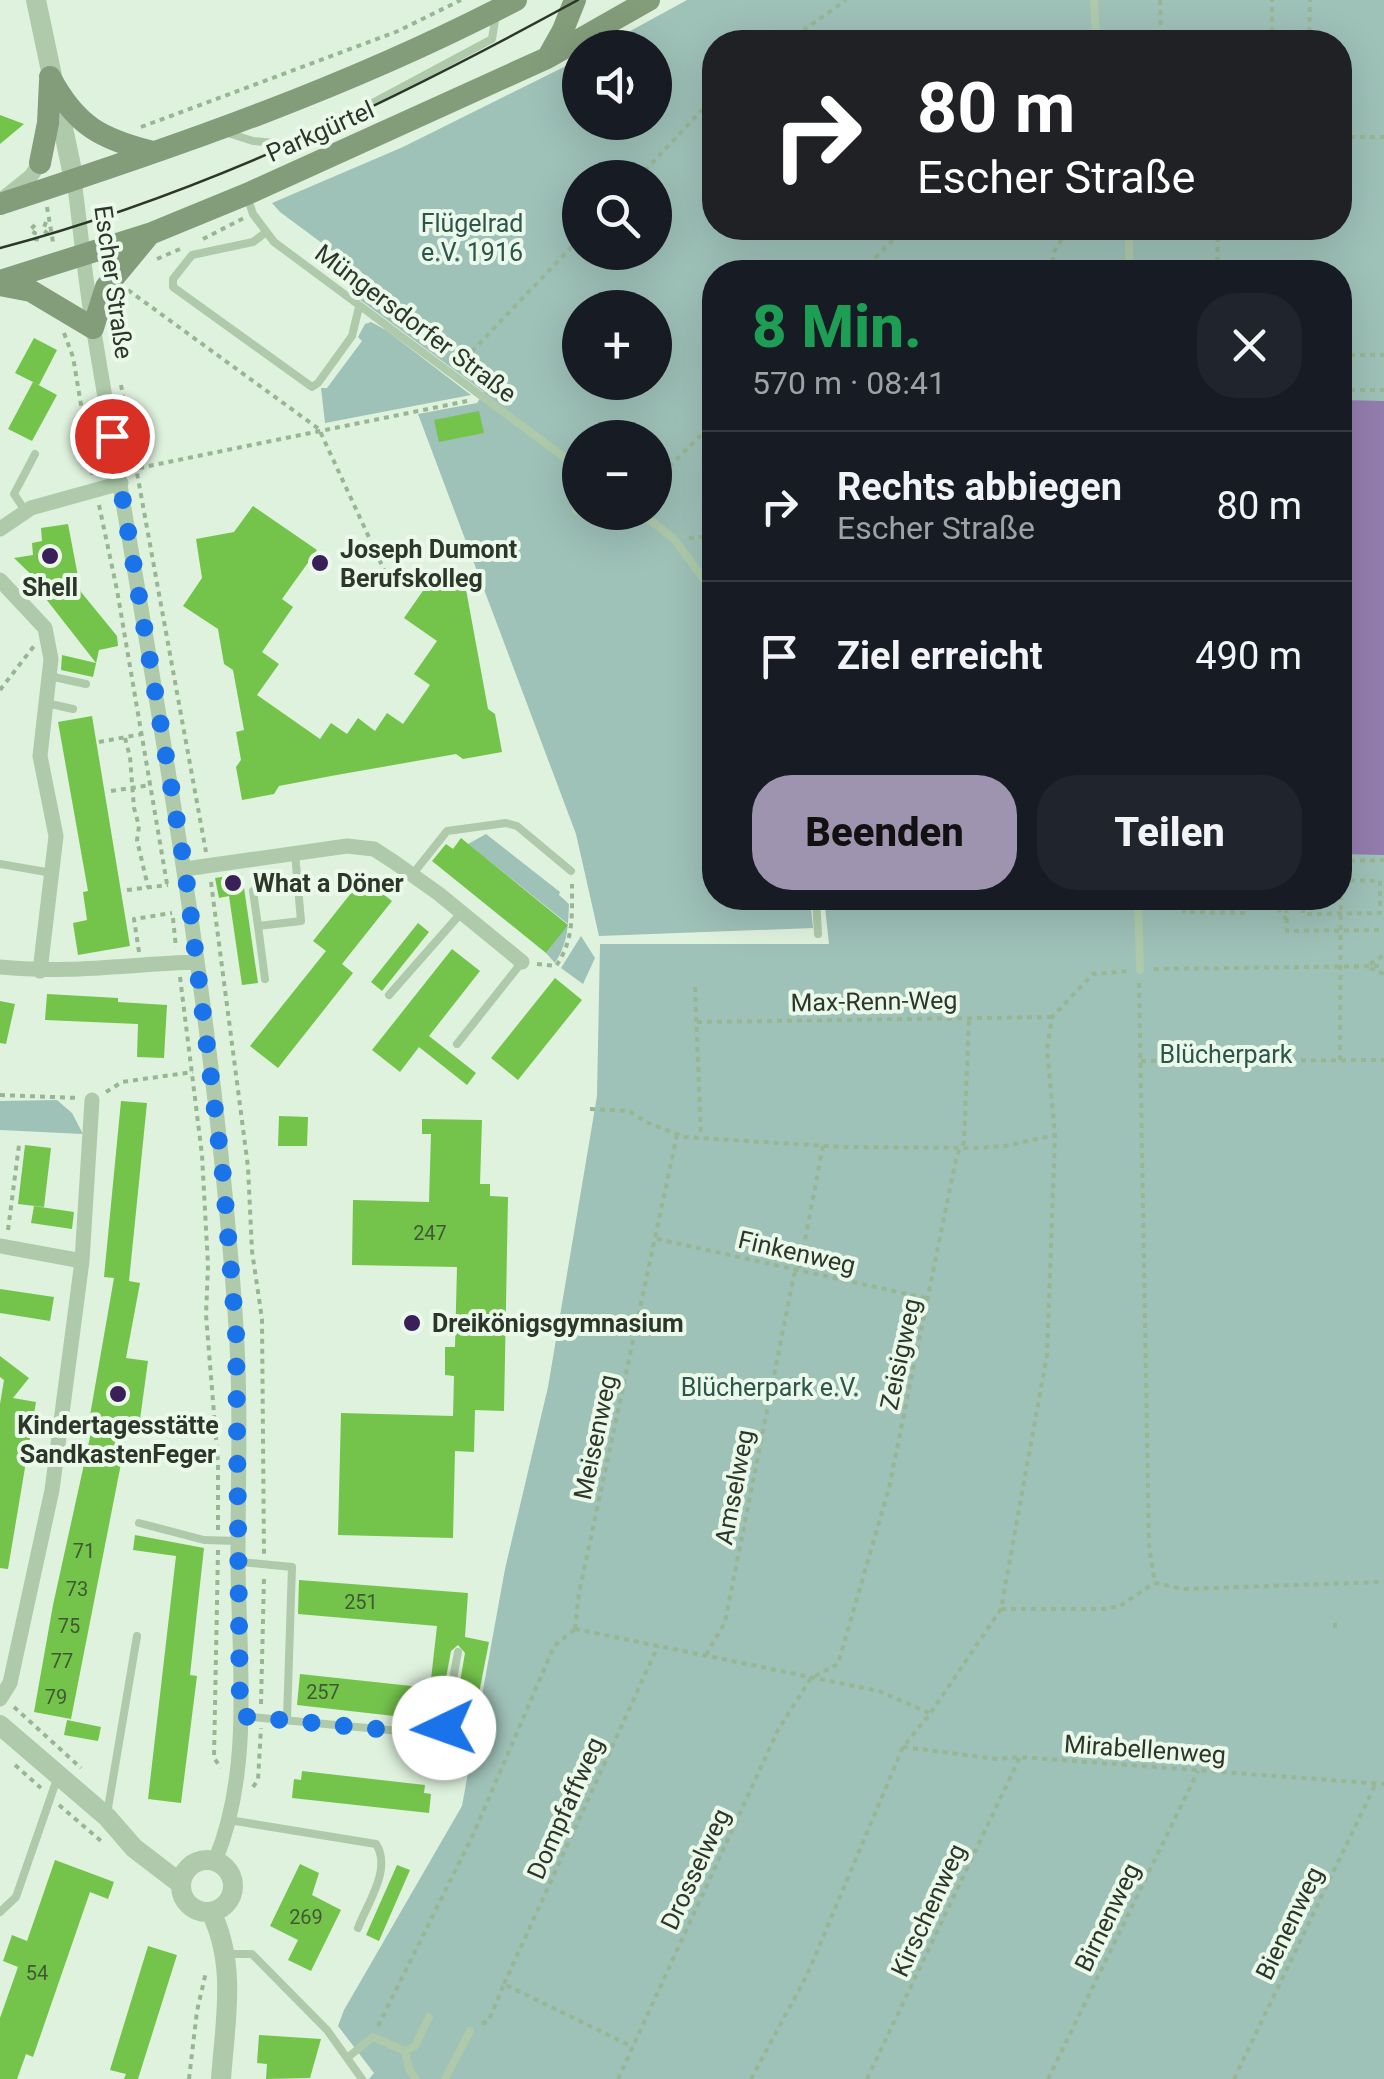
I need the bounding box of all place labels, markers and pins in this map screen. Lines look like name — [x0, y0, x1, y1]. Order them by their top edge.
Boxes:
pin — [70, 394, 155, 479]
place label: Joseph Dumont Berufskolleg — [340, 535, 517, 593]
marker: Shell — [39, 545, 61, 567]
marker: Joseph Dumont Berufskolleg — [309, 552, 331, 574]
place label: Shell — [22, 573, 78, 602]
place label: What a Döner — [253, 869, 404, 898]
marker: What a Döner — [222, 872, 244, 894]
place label: Dreikönigsgymnasium — [432, 1309, 684, 1338]
marker: Dreikönigsgymnasium — [401, 1312, 423, 1334]
marker: Kindertagesstätte SandkastenFeger — [107, 1383, 129, 1405]
place label: Kindertagesstätte SandkastenFeger — [17, 1411, 219, 1469]

